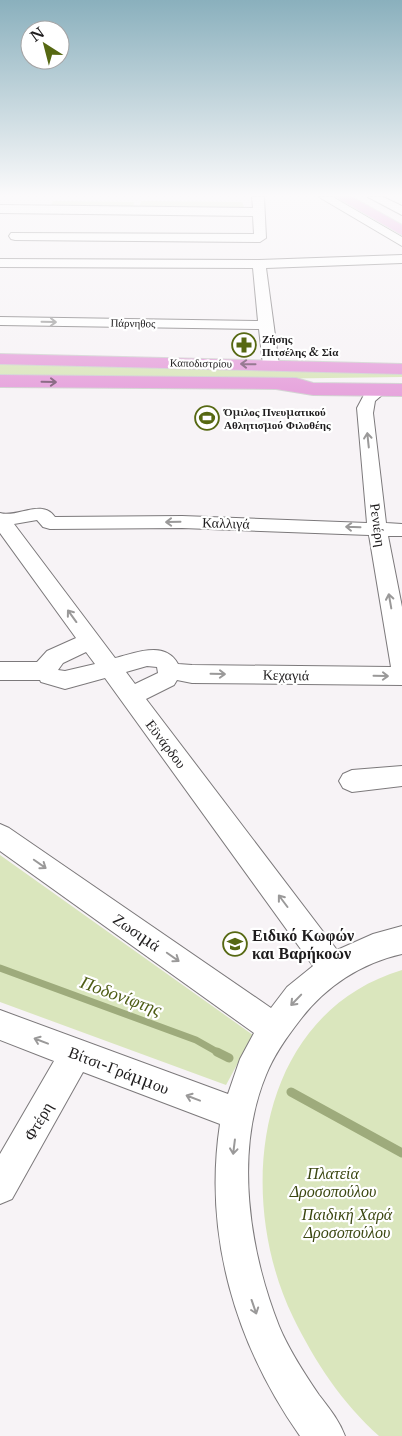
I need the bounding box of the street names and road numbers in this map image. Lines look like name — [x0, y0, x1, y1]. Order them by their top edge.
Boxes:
street label: Πάρνηθος — [110, 316, 156, 330]
street label: Καποδιστρίου — [170, 355, 233, 371]
street label: Ρενιέρη — [366, 502, 390, 548]
street label: Καλλιγά — [202, 513, 251, 533]
street label: Κεχαγιά — [263, 666, 310, 684]
street label: Εϋνάρδου — [142, 716, 190, 772]
street label: Ζωσιμά — [109, 909, 165, 956]
street label: Βίτσι-Γράμμου — [66, 1042, 172, 1098]
street label: Φτέρη — [19, 1098, 57, 1144]

